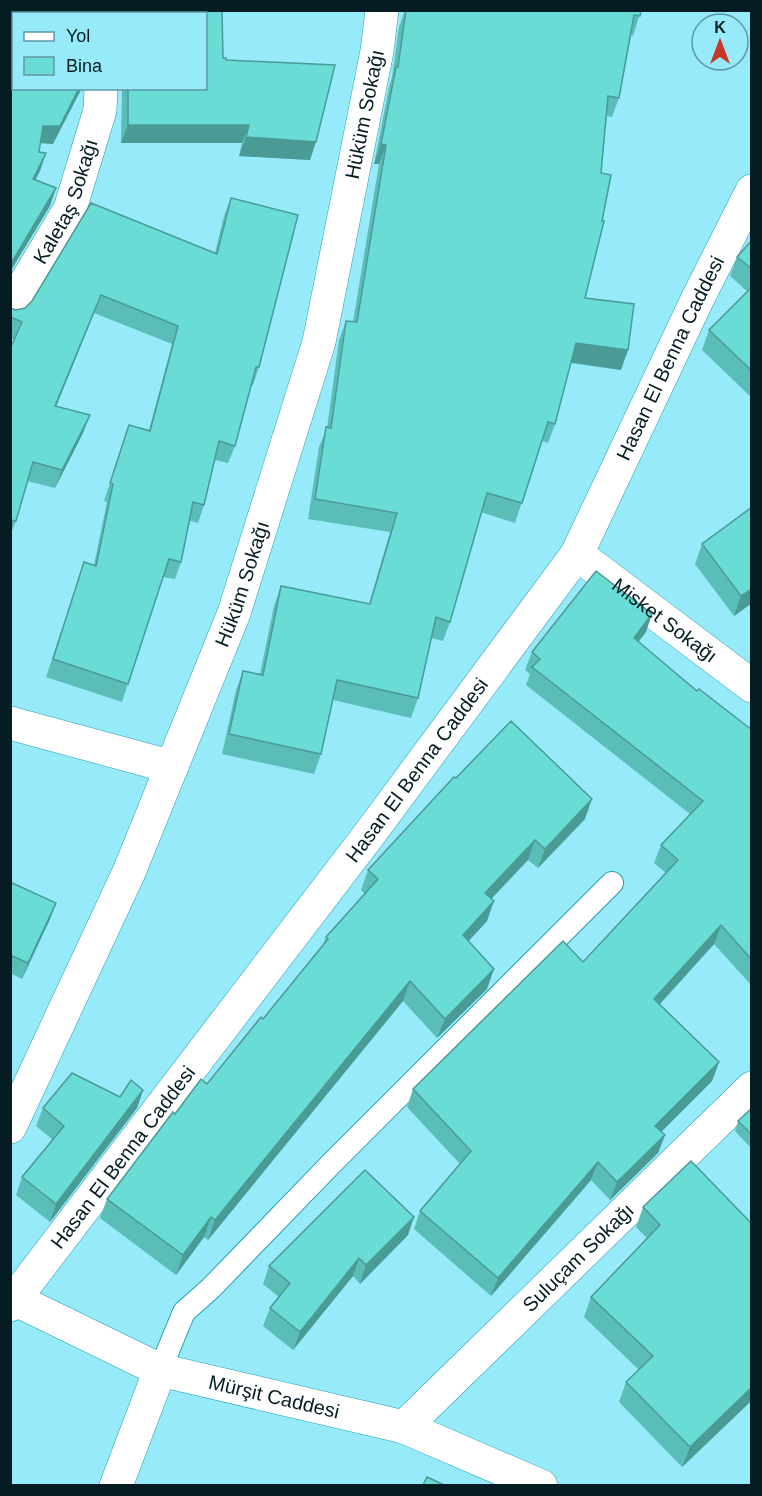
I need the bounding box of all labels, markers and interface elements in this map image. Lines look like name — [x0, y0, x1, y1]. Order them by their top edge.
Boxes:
legend — [12, 12, 207, 90]
north arrow — [690, 12, 750, 72]
text: K — [714, 19, 726, 36]
text: Yol — [66, 26, 90, 46]
street label: Hüküm Sokağı — [341, 48, 388, 181]
text: Bina — [66, 56, 103, 76]
street label: Kaletaş Sokağı — [29, 136, 102, 268]
street label: Hasan El Benna Caddesi — [612, 252, 728, 464]
street label: Hüküm Sokağı — [210, 518, 273, 650]
street label: Misket Sokağı — [608, 574, 722, 667]
street label: Hasan El Benna Caddesi — [341, 674, 492, 866]
street label: Hasan El Benna Caddesi — [46, 1062, 199, 1253]
street label: Suluçam Sokağı — [518, 1199, 638, 1316]
street label: Mürşit Caddesi — [207, 1371, 342, 1423]

